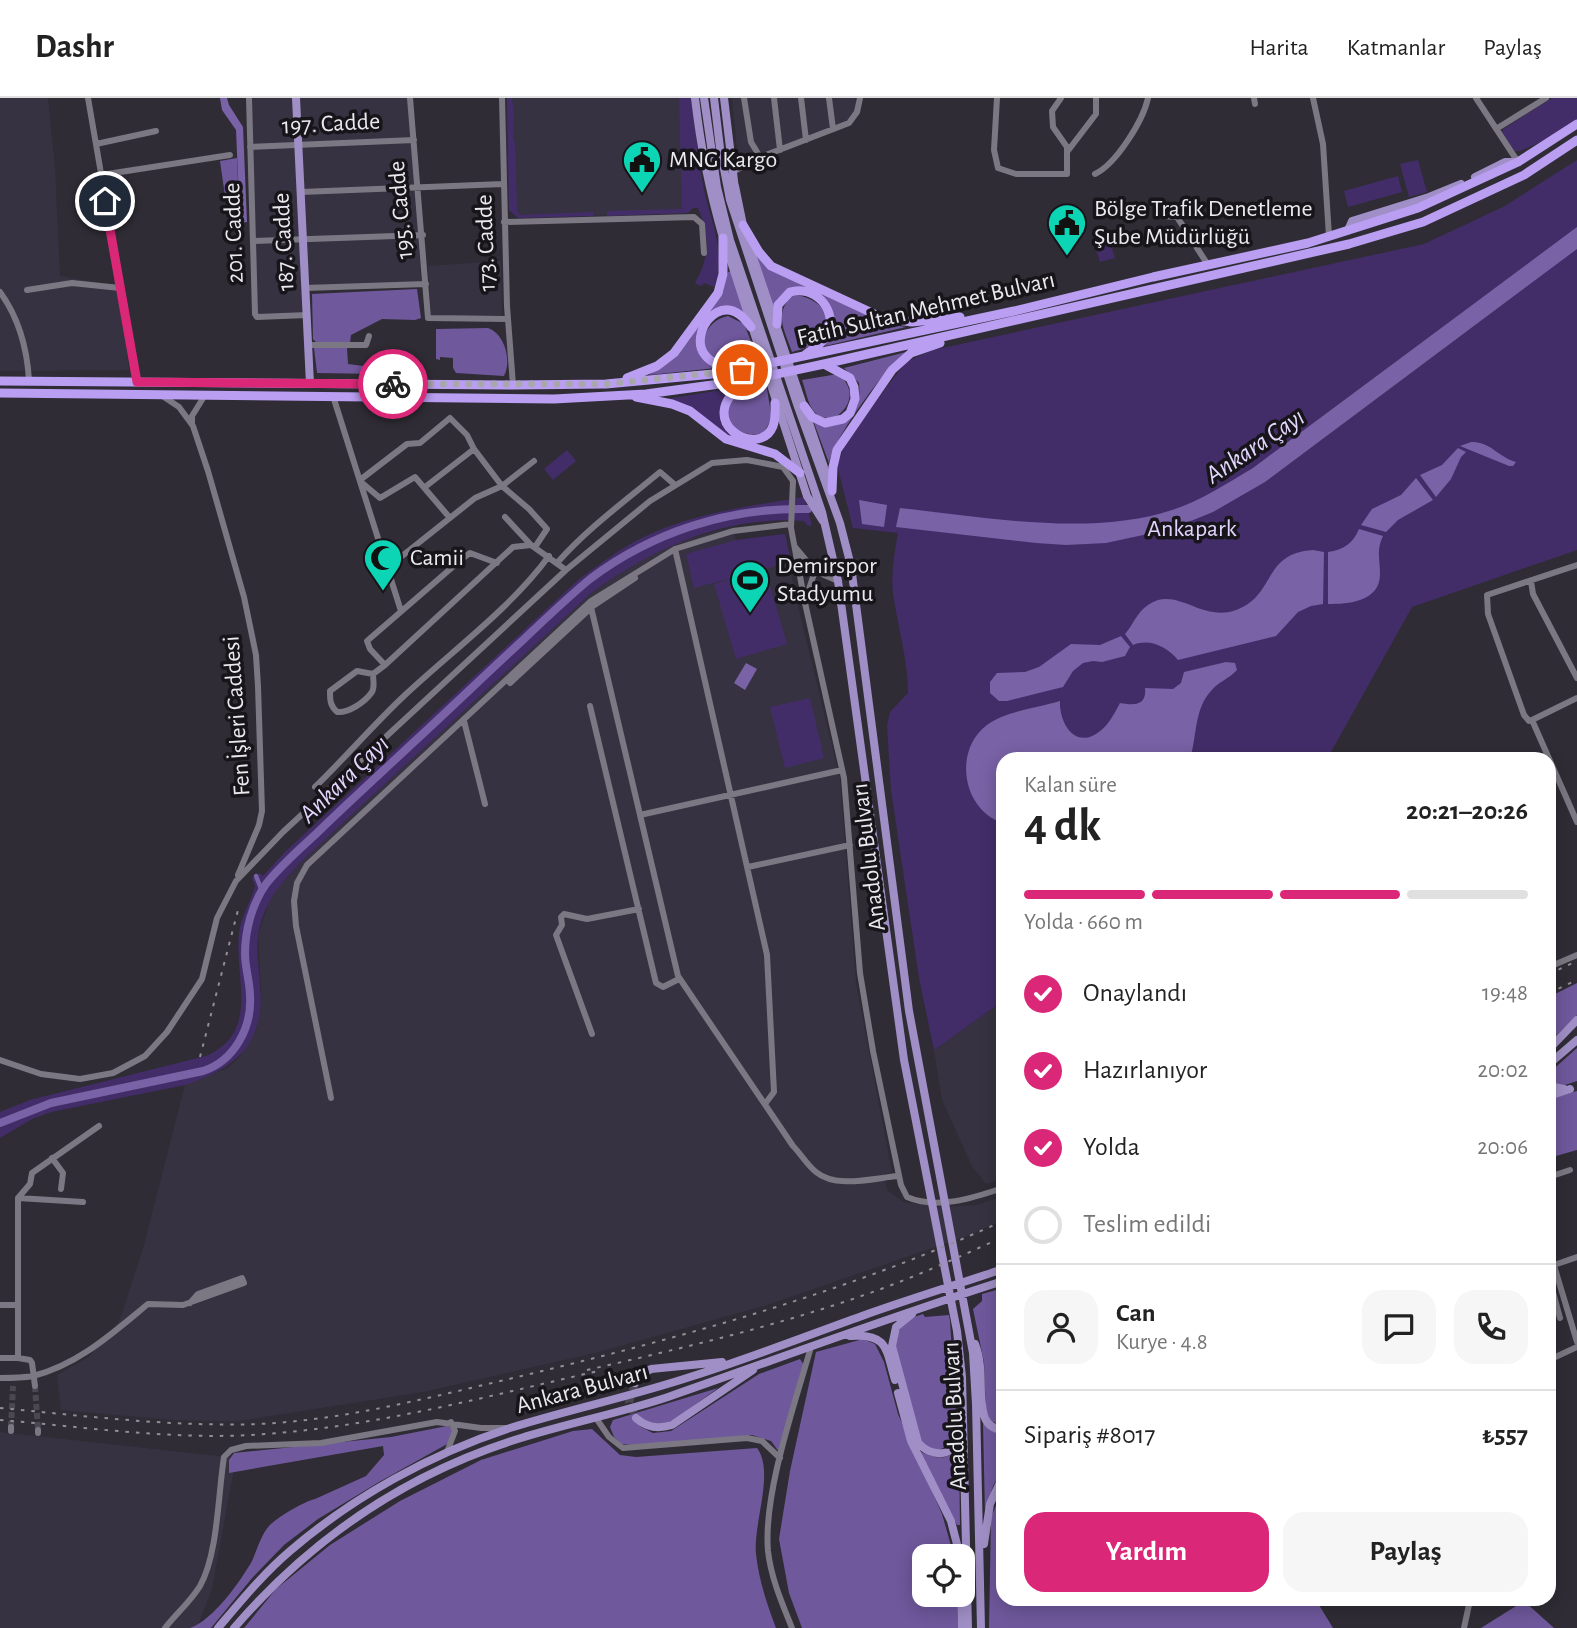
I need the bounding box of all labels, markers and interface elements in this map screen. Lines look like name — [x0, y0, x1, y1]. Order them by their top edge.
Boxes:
text: Dashr — [35, 31, 114, 64]
text: Harita — [1250, 36, 1309, 60]
text: Katmanlar — [1347, 36, 1445, 60]
text: Paylaş — [1483, 36, 1542, 60]
street label: 197. Cadde — [281, 109, 381, 139]
public building icon: MNG Kargo — [621, 139, 663, 194]
place label: MNG Kargo — [669, 148, 777, 172]
street label: 195. Cadde — [385, 160, 417, 260]
pin — [75, 171, 135, 231]
icon: home — [86, 182, 124, 220]
street label: 201. Cadde — [220, 182, 248, 284]
street label: 187. Cadde — [269, 192, 299, 292]
street label: 173. Cadde — [472, 194, 500, 292]
place label: Bölge Trafik Denetleme Şube Müdürlüğü — [1094, 197, 1313, 249]
public building icon: Bölge Trafik Denetleme Şube Müdürlüğü — [1046, 202, 1088, 257]
street label: Fatih Sultan Mehmet Bulvarı — [795, 268, 1057, 350]
pin — [712, 340, 772, 400]
courier — [358, 349, 428, 419]
icon: bag — [723, 351, 761, 389]
icon: bike — [374, 365, 412, 403]
water label: Ankara Çayı — [1200, 404, 1309, 489]
park label: Ankapark — [1147, 517, 1237, 541]
mosque icon: Camii — [362, 537, 404, 592]
place label: Camii — [410, 546, 464, 570]
place label: Demirspor Stadyumu — [777, 554, 877, 606]
sports icon: Demirspor Stadyumu — [729, 559, 771, 614]
street label: Fen İşleri Caddesi — [218, 635, 255, 797]
water label: Ankara Çayı — [294, 730, 394, 828]
text: Kalan süre — [1024, 774, 1117, 797]
street label: Anadolu Bulvarı — [848, 782, 890, 932]
text: 20:21–20:26 — [1406, 798, 1528, 824]
text: 4 dk — [1024, 803, 1101, 849]
text: Yolda · 660 m — [1024, 911, 1143, 934]
icon: check — [1024, 975, 1062, 1013]
text: Onaylandı — [1083, 980, 1187, 1006]
text: 19:48 — [1482, 982, 1528, 1005]
icon: check — [1024, 1052, 1062, 1090]
text: Hazırlanıyor — [1083, 1057, 1207, 1083]
text: 20:02 — [1478, 1059, 1528, 1082]
icon: check — [1024, 1129, 1062, 1167]
text: Yolda — [1083, 1134, 1140, 1160]
text: 20:06 — [1477, 1136, 1528, 1159]
text: Teslim edildi — [1083, 1211, 1211, 1237]
button: person — [1024, 1290, 1098, 1364]
button: chat — [1362, 1290, 1436, 1364]
button: phone — [1454, 1290, 1528, 1364]
text: Can — [1116, 1300, 1156, 1326]
text: Kurye · 4.8 — [1116, 1331, 1208, 1354]
street label: Anadolu Bulvarı — [939, 1341, 971, 1491]
street label: Ankara Bulvarı — [514, 1360, 650, 1418]
text: Sipariş #8017 — [1024, 1422, 1155, 1448]
text: ₺557 — [1482, 1422, 1528, 1448]
button: Yardım — [1024, 1512, 1269, 1592]
button: Paylaş — [1283, 1512, 1528, 1592]
map controls — [912, 1544, 975, 1607]
button: locate — [912, 1544, 975, 1607]

